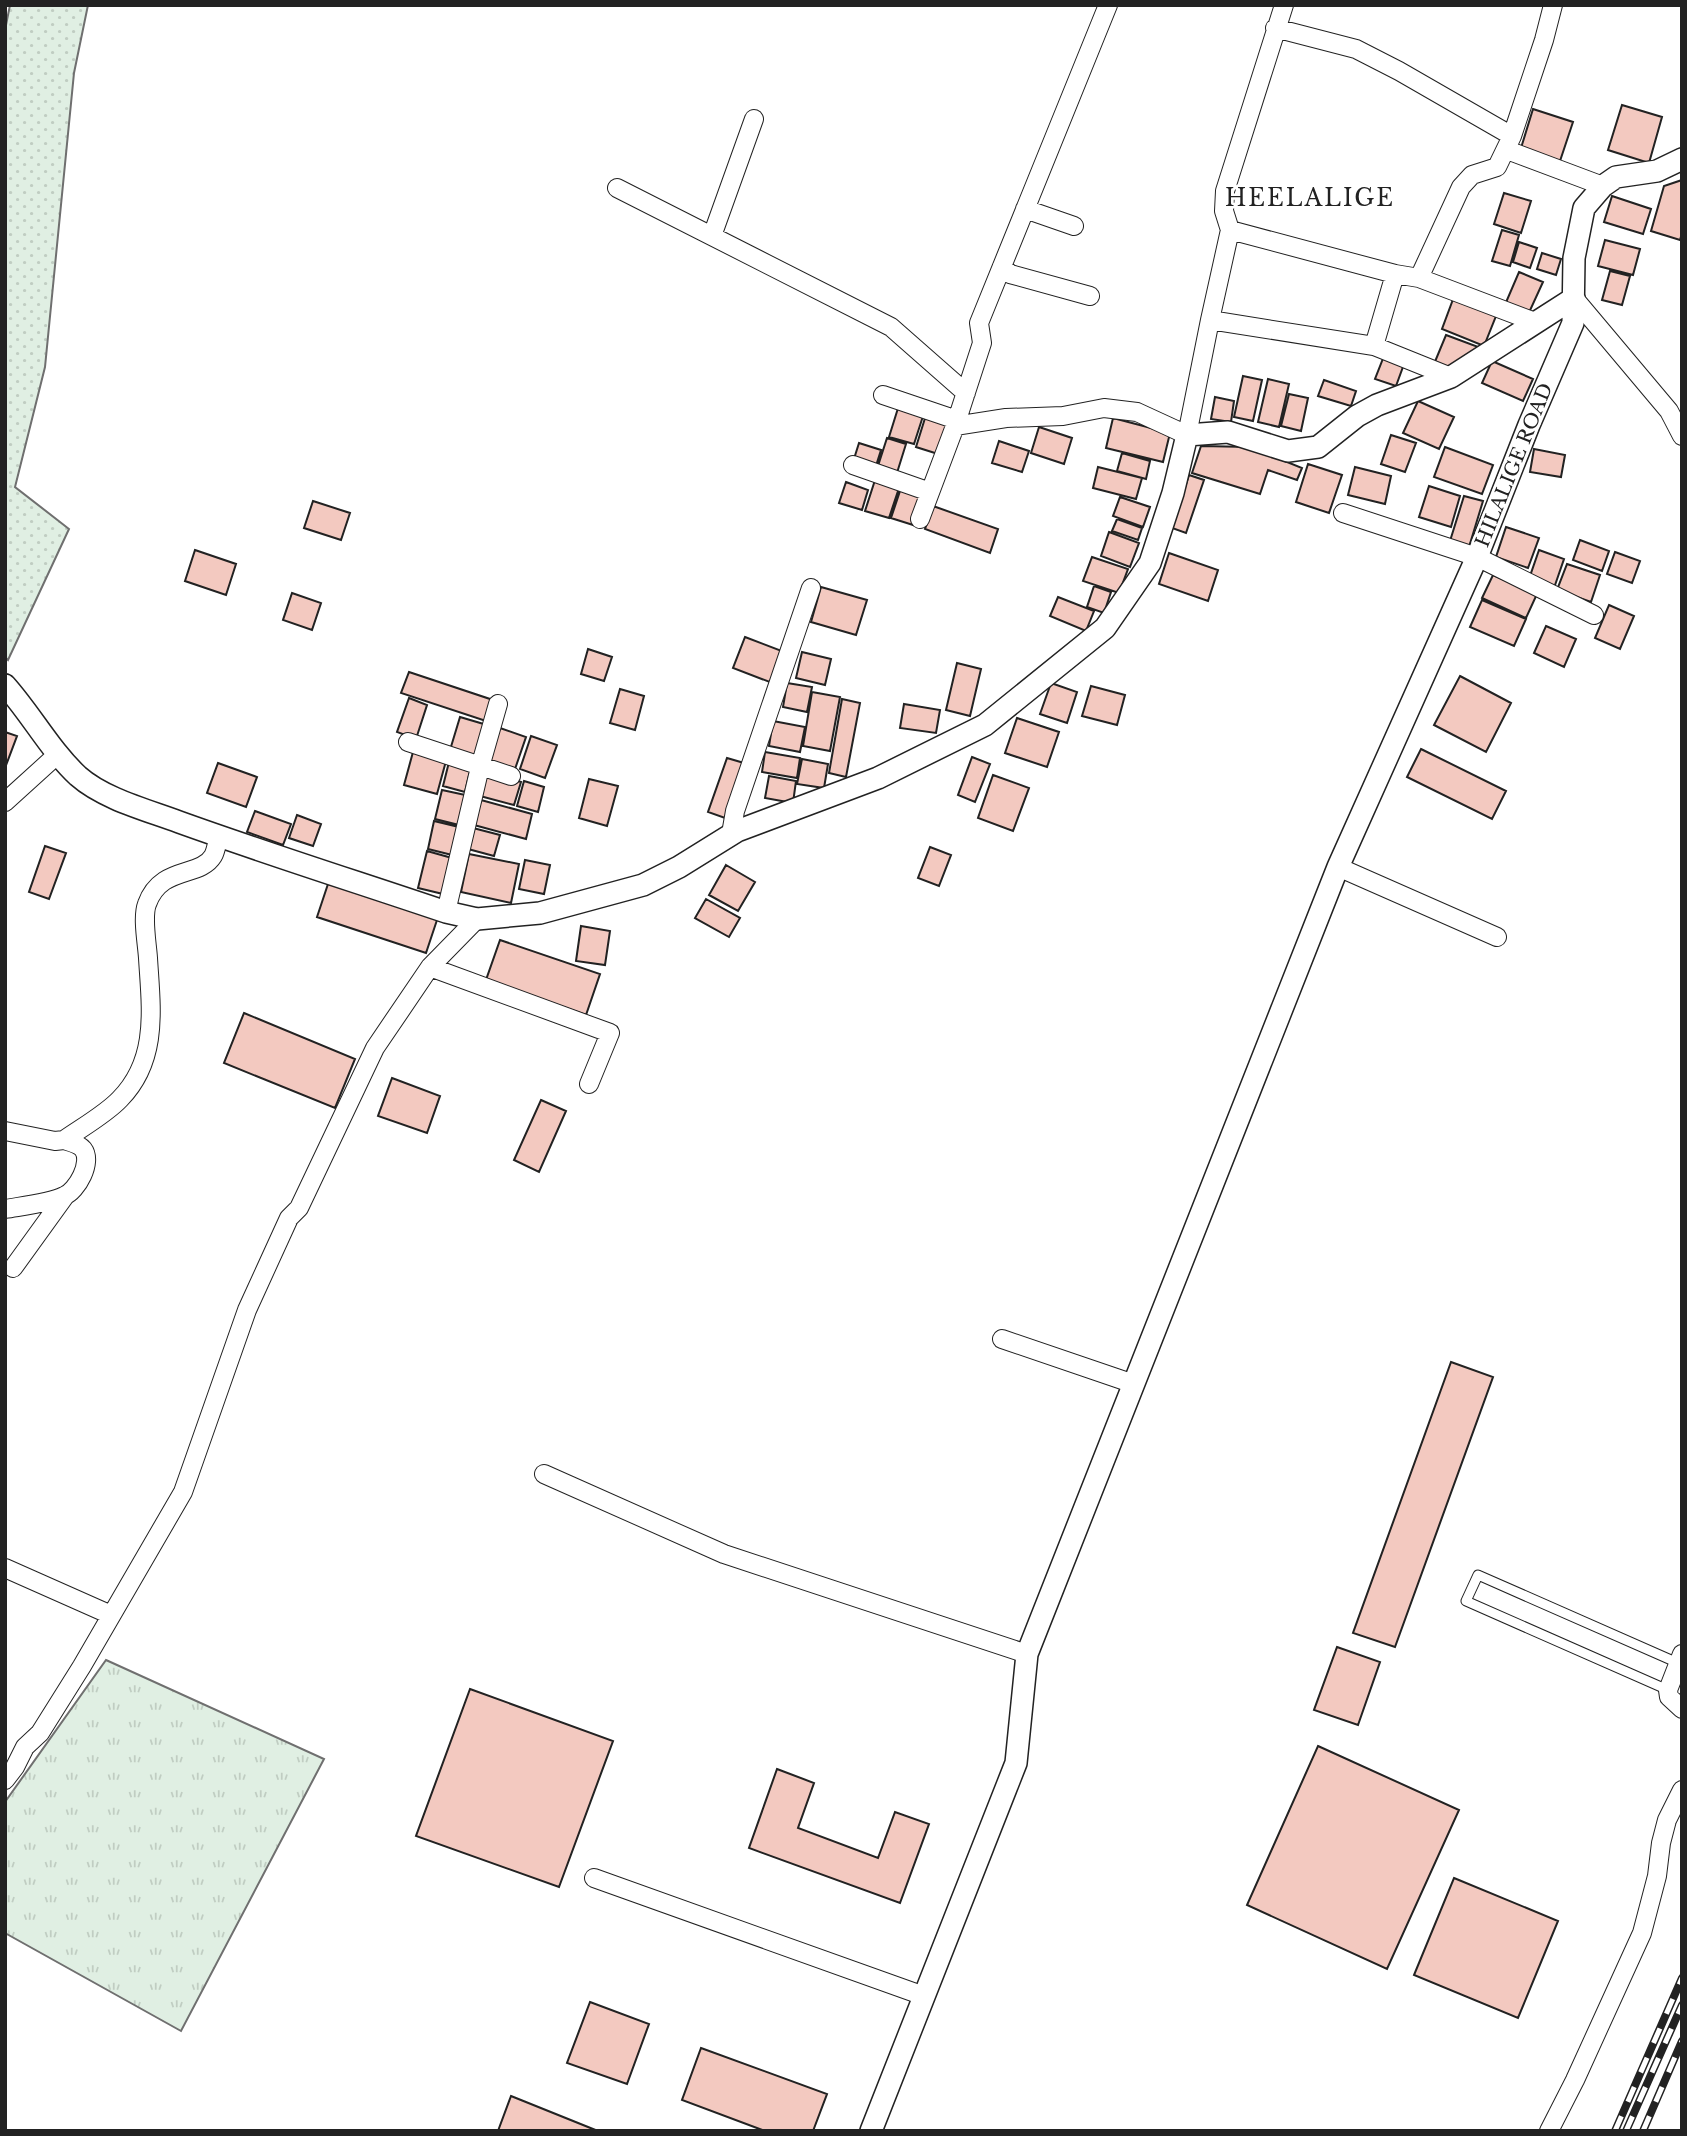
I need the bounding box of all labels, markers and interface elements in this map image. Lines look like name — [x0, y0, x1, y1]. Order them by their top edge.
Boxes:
district label: HEELALIGE — [1225, 184, 1395, 212]
street label: HILALIGE ROAD — [1471, 380, 1557, 550]

